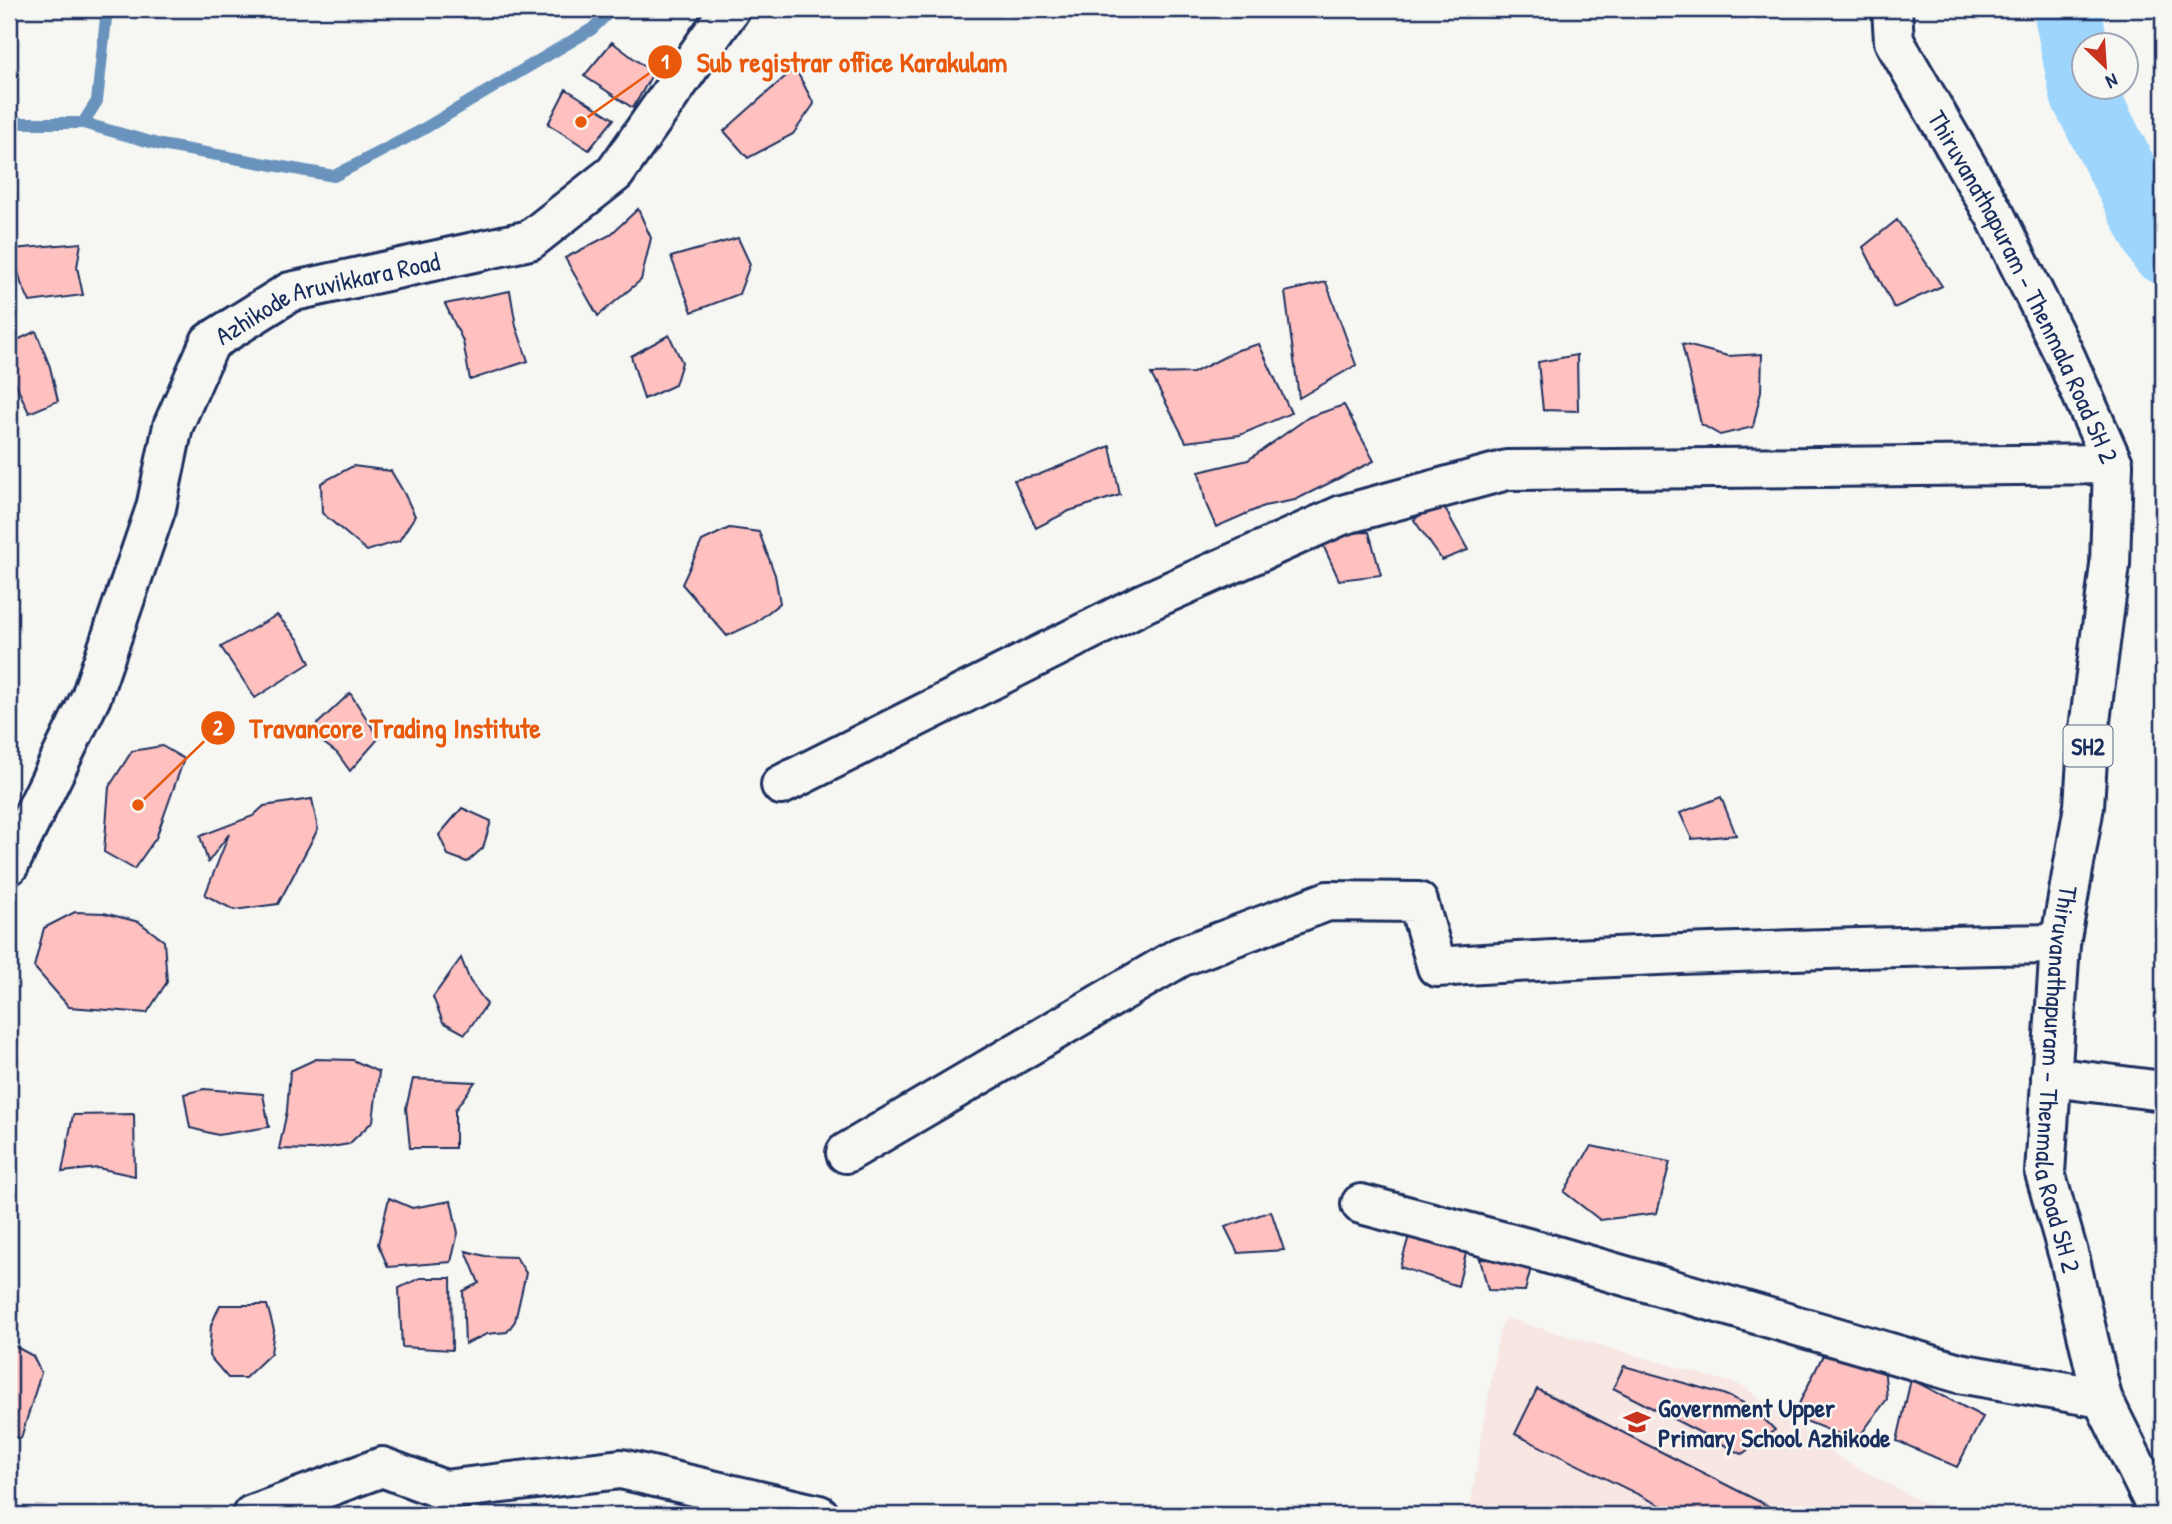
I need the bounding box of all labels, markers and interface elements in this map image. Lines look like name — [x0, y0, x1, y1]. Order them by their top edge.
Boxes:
north arrow — [2070, 32, 2140, 102]
callout: Sub registrar office Karakulam — [647, 37, 1021, 86]
text: Sub registrar office Karakulam — [697, 43, 1007, 82]
text: 1 — [661, 47, 669, 76]
text: N — [2102, 67, 2122, 95]
street label: Thiruvanathapuram - Thenmala Road SH 2 — [1920, 104, 2128, 468]
street label: Azhikode Aruvikkara Road — [208, 243, 443, 352]
callout: Travancore Trading Institute — [201, 704, 555, 753]
text: Travancore Trading Institute — [248, 709, 542, 748]
text: 2 — [213, 713, 223, 742]
road number: SH2 — [2064, 726, 2112, 766]
street label: Thiruvanathapuram - Thenmala Road SH 2 — [2027, 883, 2090, 1276]
place label: Government Upper Primary School Azhikode — [1658, 1390, 1891, 1456]
school or university icon: Government Upper Primary School Azhikode — [1622, 1407, 1652, 1437]

